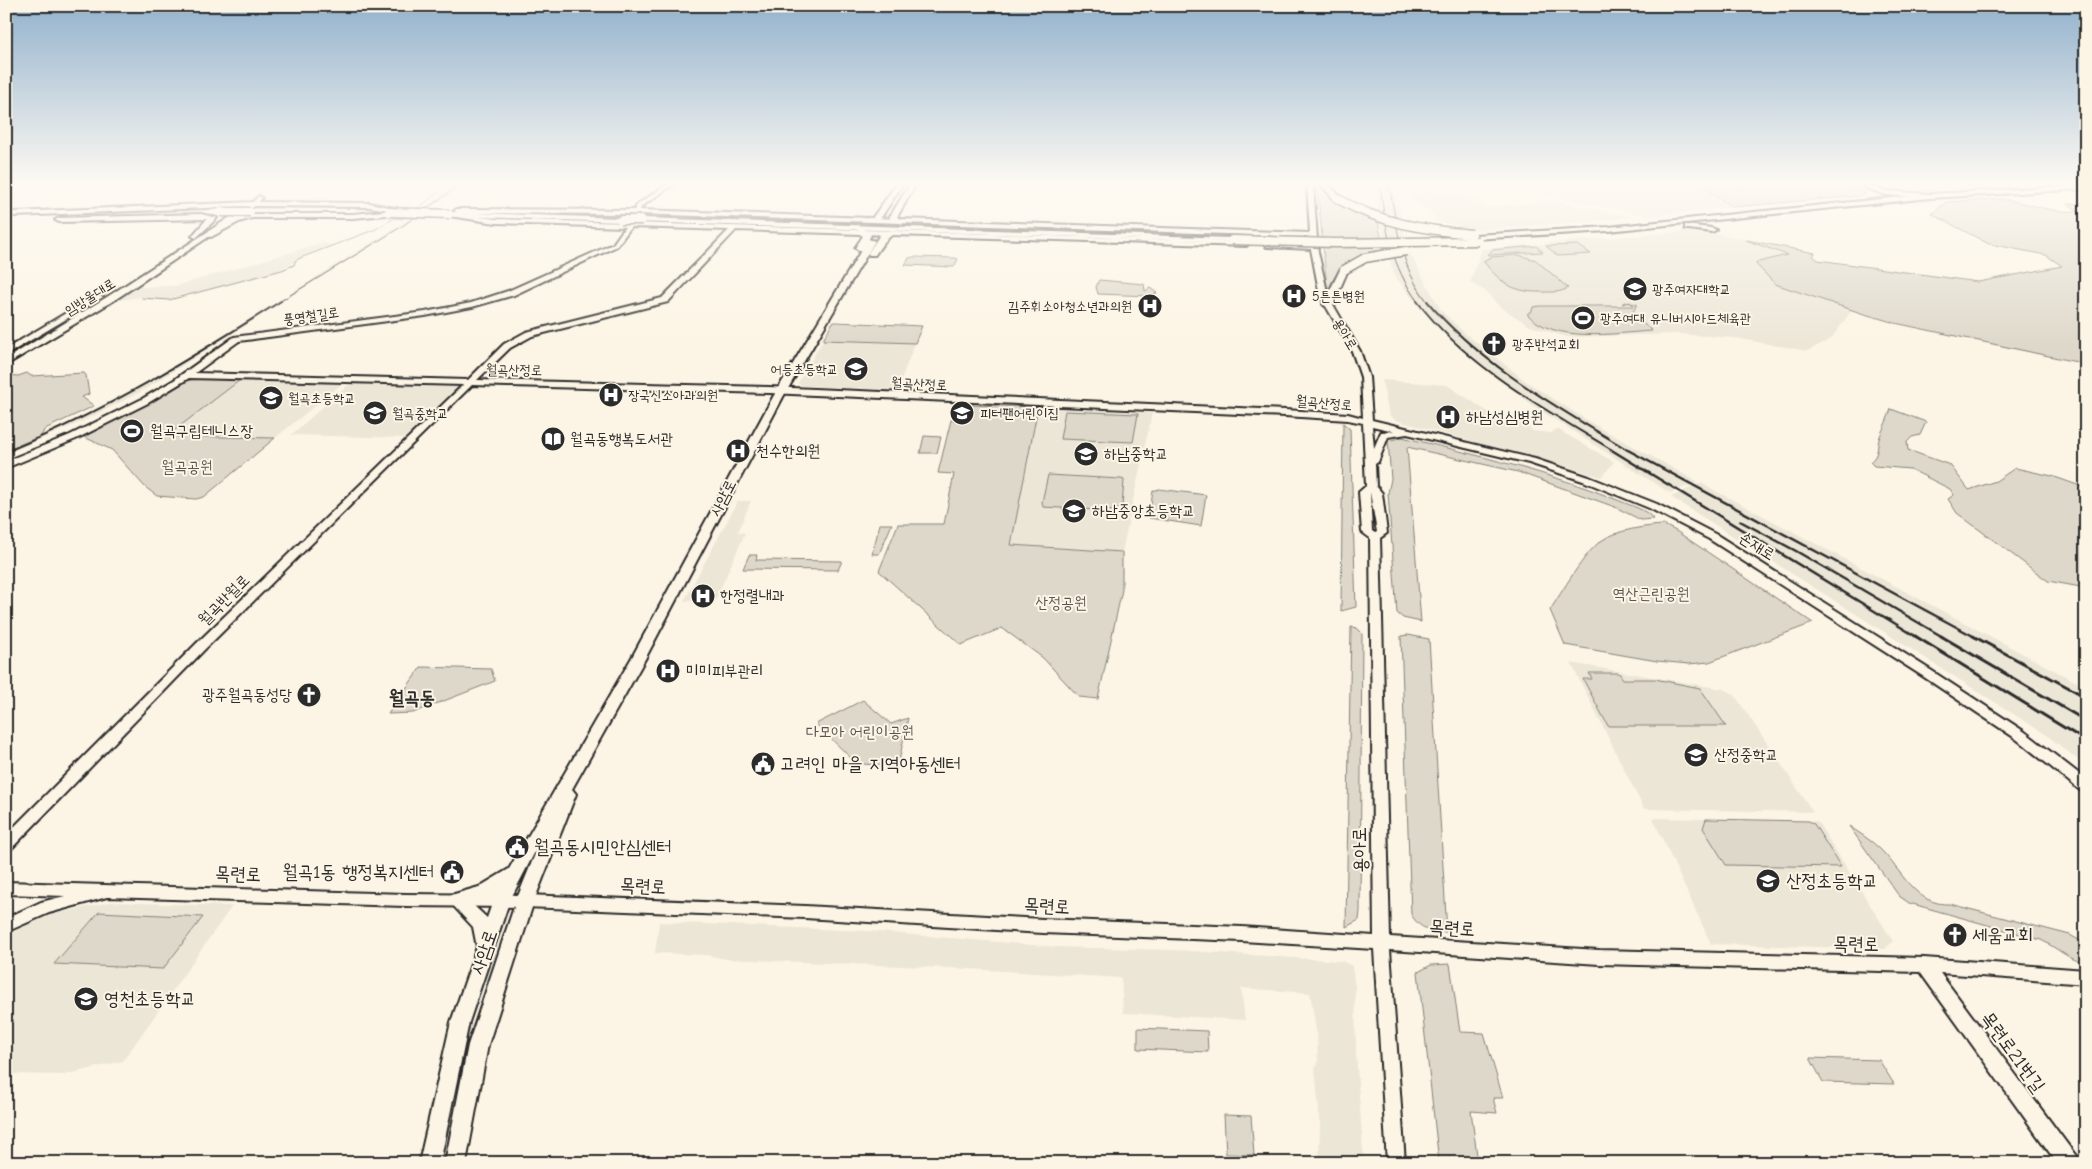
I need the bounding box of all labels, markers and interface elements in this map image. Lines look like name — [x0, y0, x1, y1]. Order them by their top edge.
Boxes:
street label: 임방울대로 — [62, 275, 118, 319]
school or university icon: 광주여자대학교 — [1622, 276, 1648, 302]
place label: 광주여자대학교 — [1652, 281, 1731, 298]
hospital icon: 5튼튼병원 — [1281, 283, 1307, 309]
place label: 5튼튼병원 — [1312, 288, 1365, 305]
hospital icon: 김주휘소아청소년과의원 — [1137, 293, 1163, 319]
place label: 김주휘소아청소년과의원 — [1008, 298, 1132, 315]
street label: 풍영철길로 — [282, 304, 340, 328]
sports icon: 광주여대 유니버시아드체육관 — [1570, 305, 1596, 331]
place label: 광주여대 유니버시아드체육관 — [1600, 310, 1751, 327]
street label: 용아로 — [1329, 315, 1361, 353]
church icon: 광주반석교회 — [1481, 331, 1507, 357]
place label: 광주반석교회 — [1512, 336, 1580, 353]
school or university icon: 어등초등학교 — [843, 356, 869, 382]
street label: 월곡산정로 — [486, 361, 542, 379]
place label: 어등초등학교 — [770, 361, 838, 378]
street label: 월곡산정로 — [890, 374, 948, 394]
hospital icon: 장국신소아과의원 — [598, 382, 624, 408]
school or university icon: 월곡초등학교 — [258, 385, 284, 411]
place label: 장국신소아과의원 — [628, 387, 718, 404]
place label: 월곡초등학교 — [288, 390, 356, 407]
street label: 월곡산정로 — [1295, 392, 1353, 414]
school or university icon: 월곡중학교 — [362, 400, 388, 426]
school or university icon: 피터팬어린이집 — [949, 400, 975, 426]
hospital icon: 하남성심병원 — [1435, 404, 1461, 430]
place label: 월곡중학교 — [392, 405, 448, 422]
place label: 피터팬어린이집 — [980, 405, 1059, 422]
place label: 하남성심병원 — [1466, 408, 1543, 426]
sports icon: 월곡구립테니스장 — [119, 418, 145, 444]
place label: 월곡구립테니스장 — [150, 422, 253, 440]
library icon: 월곡동행복도서관 — [540, 426, 566, 452]
place label: 월곡동행복도서관 — [570, 430, 673, 448]
hospital icon: 천수한의원 — [725, 438, 751, 464]
school or university icon: 하남중학교 — [1073, 441, 1099, 467]
place label: 천수한의원 — [756, 442, 820, 460]
place label: 하남중학교 — [1104, 445, 1168, 463]
park label: 월곡공원 — [161, 458, 213, 476]
street label: 사암로 — [706, 477, 740, 519]
school or university icon: 하남중앙초등학교 — [1061, 498, 1087, 524]
place label: 하남중앙초등학교 — [1092, 502, 1195, 520]
street label: 손재로 — [1736, 528, 1778, 564]
street label: 월곡반월로 — [195, 571, 253, 629]
hospital icon: 한정렬내과 — [690, 583, 716, 609]
park label: 역산근린공원 — [1612, 585, 1690, 603]
place label: 한정렬내과 — [720, 587, 785, 605]
park label: 산정공원 — [1035, 594, 1087, 612]
hospital icon: 미미피부관리 — [655, 658, 681, 684]
place label: 미미피부관리 — [686, 662, 763, 680]
church icon: 광주월곡동성당 — [296, 682, 322, 708]
place label: 광주월곡동성당 — [202, 686, 292, 704]
district label: 월곡동 — [389, 687, 435, 709]
park label: 다모아 어린이공원 — [806, 723, 914, 741]
school or university icon: 산정중학교 — [1683, 742, 1709, 768]
place label: 산정중학교 — [1714, 746, 1778, 764]
public building icon: 고려인 마을 지역아동센터 — [750, 751, 776, 777]
place label: 고려인 마을 지역아동센터 — [780, 753, 961, 775]
street label: 용아로 — [1349, 827, 1371, 873]
public building icon: 월곡동시민안심센터 — [504, 834, 530, 860]
place label: 월곡동시민안심센터 — [534, 836, 672, 858]
public building icon: 월곡1동 행정복지센터 — [439, 859, 465, 885]
place label: 월곡1동 행정복지센터 — [283, 861, 434, 883]
street label: 목련로 — [215, 862, 261, 886]
school or university icon: 산정초등학교 — [1755, 868, 1781, 894]
place label: 산정초등학교 — [1786, 870, 1878, 892]
street label: 목련로 — [620, 874, 666, 898]
street label: 목련로 — [1024, 894, 1070, 918]
street label: 목련로 — [1428, 915, 1476, 941]
church icon: 세움교회 — [1942, 922, 1968, 948]
place label: 세움교회 — [1972, 924, 2033, 946]
street label: 사암로 — [466, 927, 502, 977]
street label: 목련로 — [1833, 933, 1879, 955]
school or university icon: 영천초등학교 — [73, 986, 99, 1012]
place label: 영천초등학교 — [104, 988, 196, 1010]
street label: 목련로21번길 — [1976, 1008, 2050, 1096]

